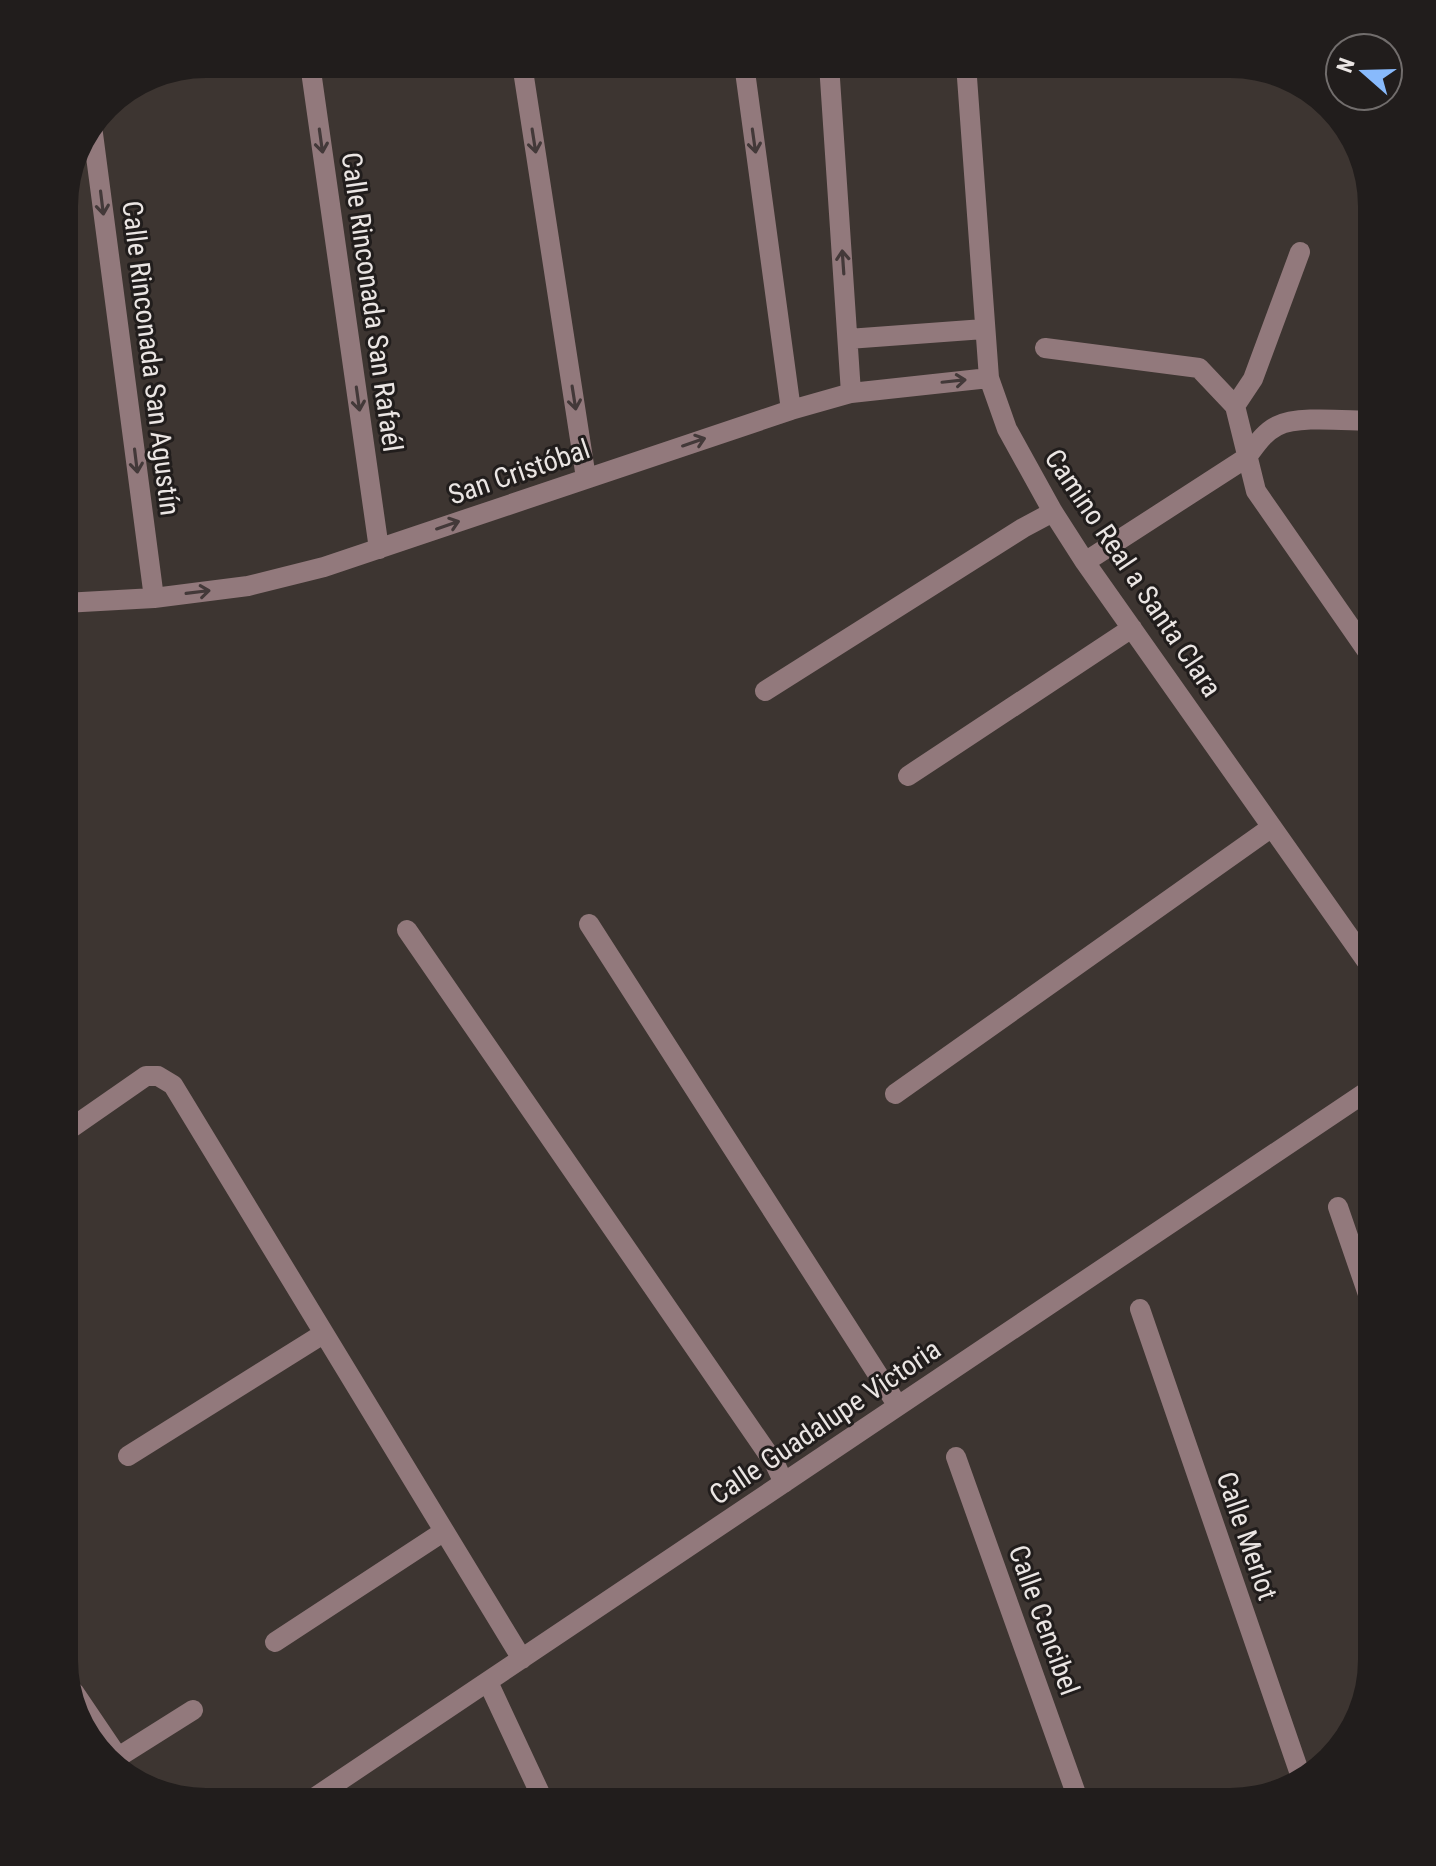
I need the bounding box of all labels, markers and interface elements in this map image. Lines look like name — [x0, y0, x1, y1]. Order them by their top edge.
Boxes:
north arrow — [1324, 32, 1404, 112]
text: N — [1332, 55, 1360, 76]
one-way arrow — [314, 128, 329, 153]
one-way arrow — [527, 128, 542, 153]
one-way arrow — [747, 128, 762, 154]
street label: Calle Rinconada San Rafaél — [335, 150, 409, 454]
one-way arrow — [95, 190, 110, 215]
street label: Calle Rinconada San Agustín — [115, 199, 187, 517]
one-way arrow — [835, 249, 850, 276]
one-way arrow — [940, 374, 967, 389]
one-way arrow — [351, 385, 366, 411]
one-way arrow — [567, 385, 582, 410]
street label: San Cristóbal — [444, 432, 594, 512]
one-way arrow — [681, 434, 707, 449]
street label: Camino Real a Santa Clara — [1038, 443, 1228, 703]
one-way arrow — [129, 448, 144, 473]
one-way arrow — [435, 517, 460, 532]
one-way arrow — [184, 585, 211, 600]
street label: Calle Guadalupe Victoria — [703, 1332, 947, 1512]
street label: Calle Merlot — [1210, 1468, 1284, 1604]
street label: Calle Cencibel — [1002, 1541, 1086, 1699]

